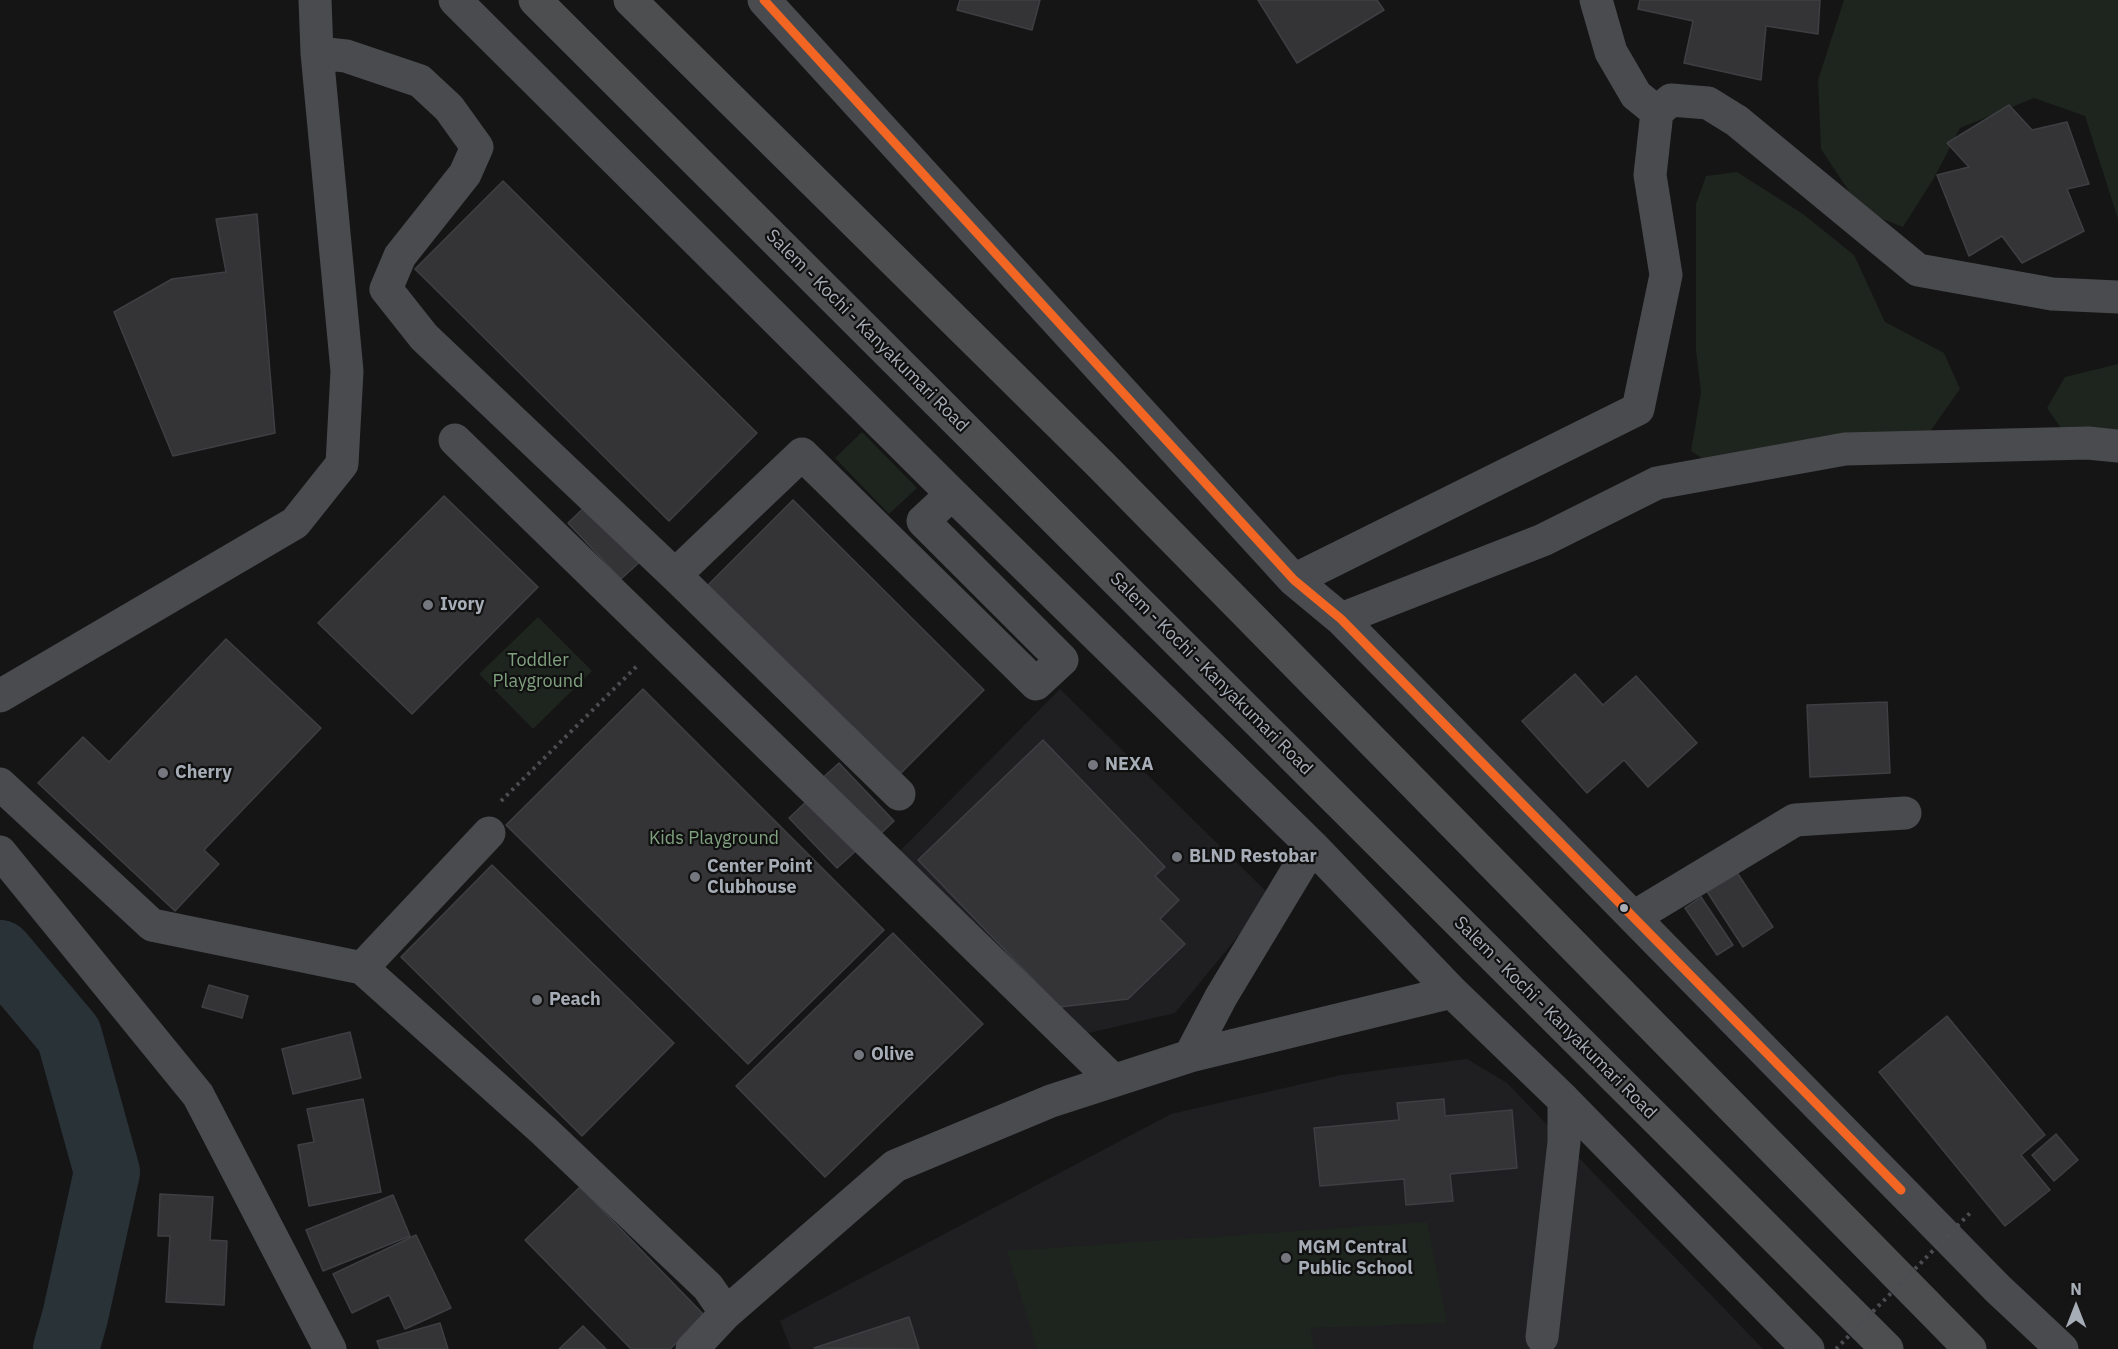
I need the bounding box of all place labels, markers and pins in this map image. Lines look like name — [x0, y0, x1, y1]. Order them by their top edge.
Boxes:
place label: Ivory — [440, 594, 484, 616]
marker: Ivory — [421, 598, 435, 612]
place label: NEXA — [1105, 754, 1153, 776]
marker: NEXA — [1086, 758, 1100, 772]
place label: Cherry — [175, 762, 232, 784]
marker: Cherry — [156, 766, 170, 780]
place label: BLND Restobar — [1189, 846, 1317, 868]
marker: BLND Restobar — [1170, 850, 1184, 864]
place label: Center Point Clubhouse — [707, 856, 812, 898]
marker: Center Point Clubhouse — [688, 870, 702, 884]
unlabelled marker — [1618, 902, 1630, 914]
place label: Peach — [549, 989, 601, 1011]
marker: Peach — [530, 993, 544, 1007]
place label: Olive — [871, 1044, 914, 1066]
marker: Olive — [852, 1048, 866, 1062]
place label: MGM Central Public School — [1298, 1237, 1413, 1280]
marker: MGM Central Public School — [1279, 1251, 1293, 1265]

